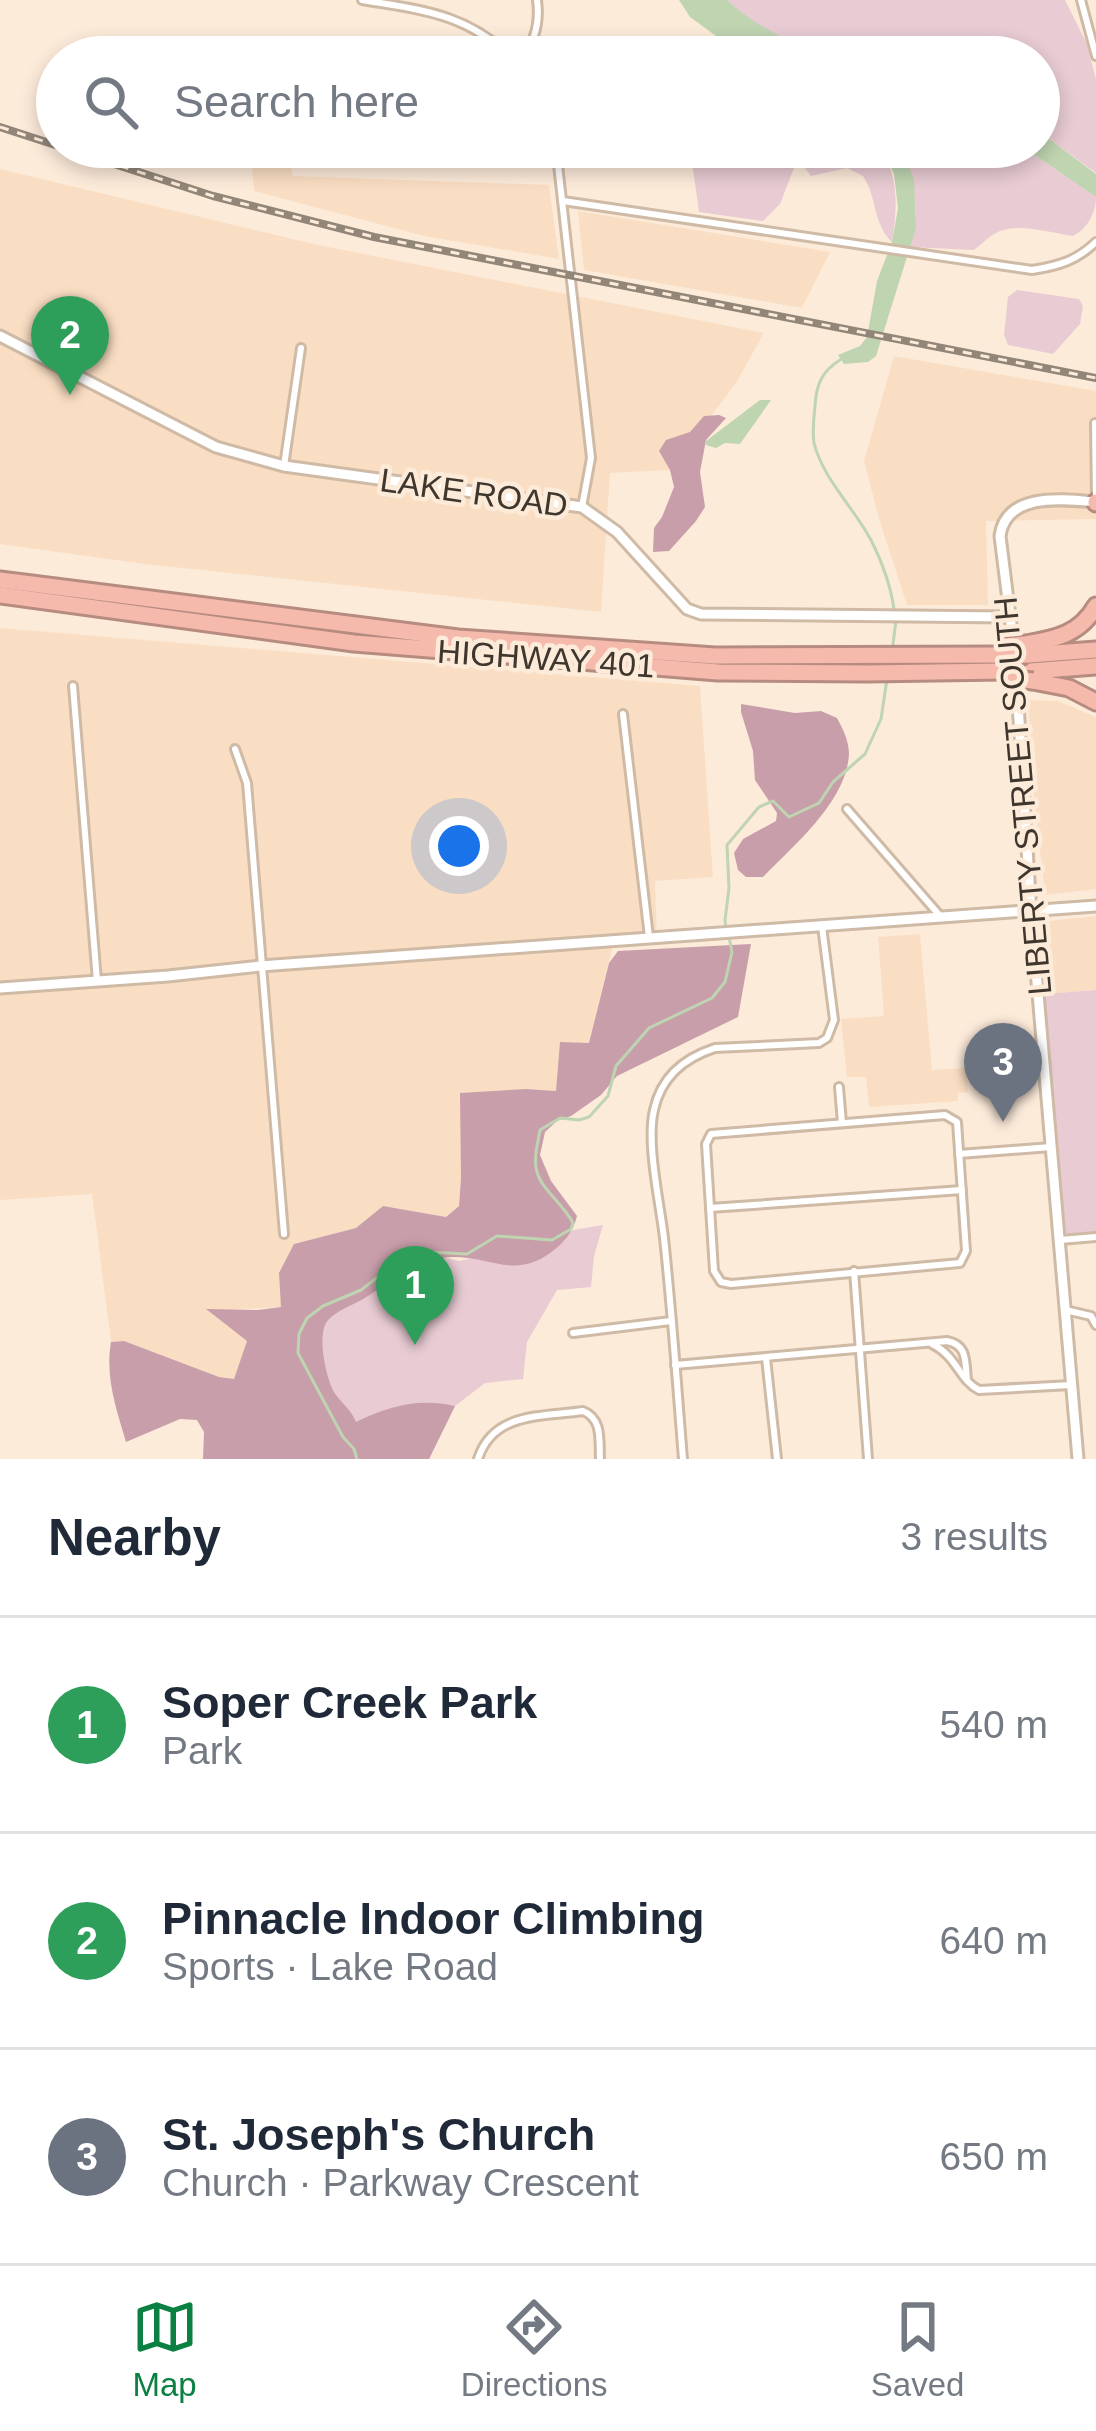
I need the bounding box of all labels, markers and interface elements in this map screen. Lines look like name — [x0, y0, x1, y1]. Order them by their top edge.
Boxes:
search box — [36, 36, 1060, 168]
icon: search — [78, 69, 144, 135]
text: Search here — [174, 76, 419, 127]
pin: 2 — [31, 296, 109, 395]
street label: LAKE ROAD — [378, 461, 570, 524]
street label: LIBERTY STREET SOUTH — [987, 595, 1058, 997]
street label: HIGHWAY 401 — [436, 632, 656, 685]
your location — [429, 816, 489, 876]
pin: 3 — [964, 1023, 1042, 1122]
pin: 1 — [376, 1246, 454, 1345]
text: Nearby — [48, 1509, 221, 1566]
text: 3 results — [901, 1515, 1048, 1558]
text: Soper Creek Park — [162, 1677, 537, 1728]
text: 1 — [76, 1703, 98, 1746]
text: 540 m — [940, 1703, 1048, 1746]
text: Park — [162, 1729, 242, 1772]
text: Pinnacle Indoor Climbing — [162, 1893, 705, 1944]
text: 2 — [76, 1919, 98, 1962]
text: 640 m — [940, 1919, 1048, 1962]
text: Sports · Lake Road — [162, 1945, 498, 1988]
text: St. Joseph's Church — [162, 2109, 595, 2160]
text: 3 — [76, 2135, 98, 2178]
text: 650 m — [940, 2135, 1048, 2178]
text: Church · Parkway Crescent — [162, 2161, 639, 2204]
tab: Map — [132, 2294, 198, 2404]
tab: Directions — [461, 2294, 608, 2404]
tab: Saved — [871, 2294, 964, 2404]

